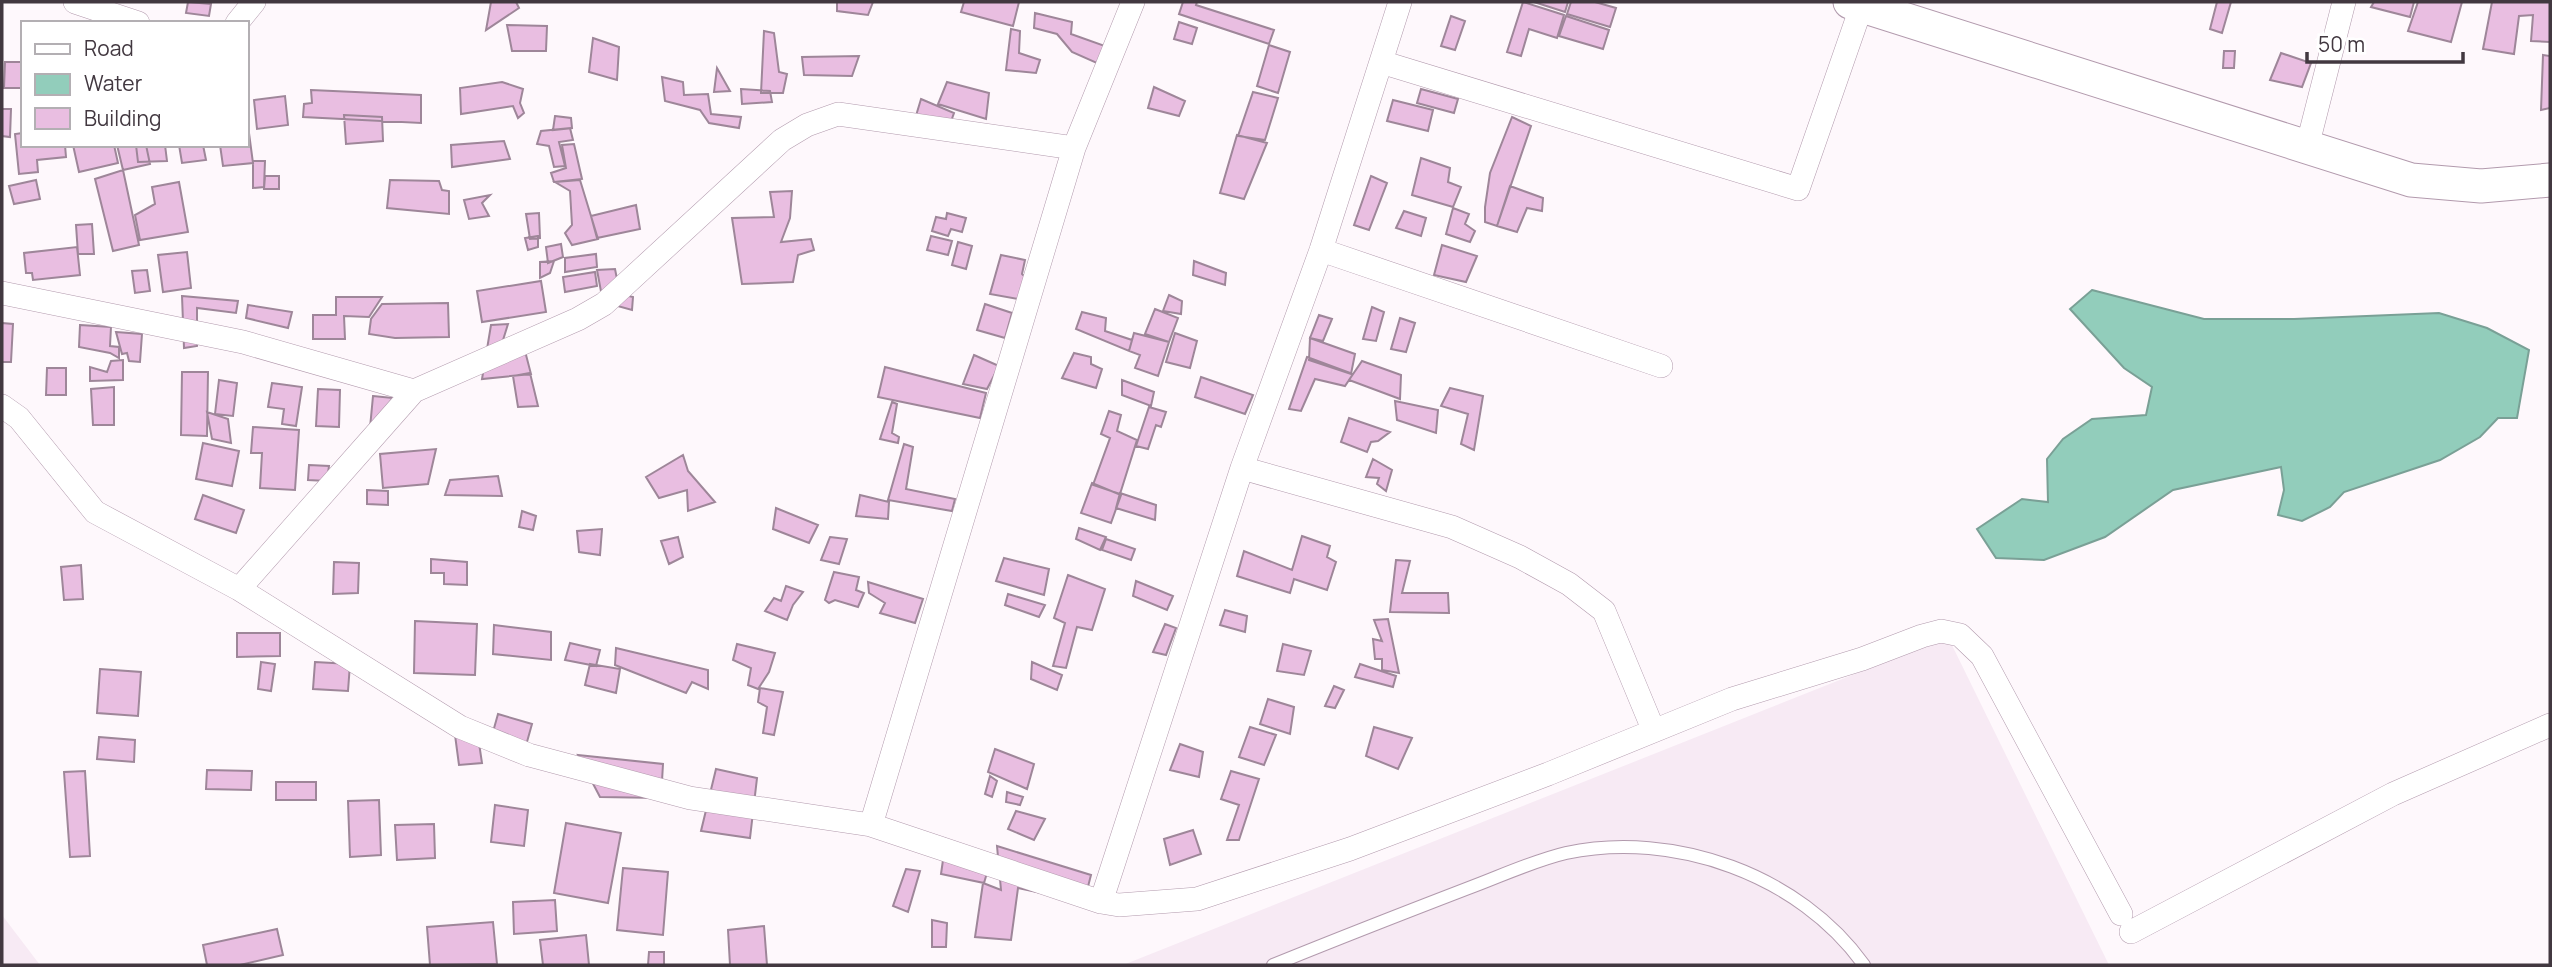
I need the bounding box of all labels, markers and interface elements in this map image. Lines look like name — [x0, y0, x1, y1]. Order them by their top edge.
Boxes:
legend — [21, 21, 248, 147]
scale bar — [2307, 21, 2463, 65]
text: 50 m — [2318, 30, 2365, 58]
text: Road — [84, 34, 134, 62]
text: Water — [84, 69, 143, 97]
text: Building — [84, 104, 161, 132]

